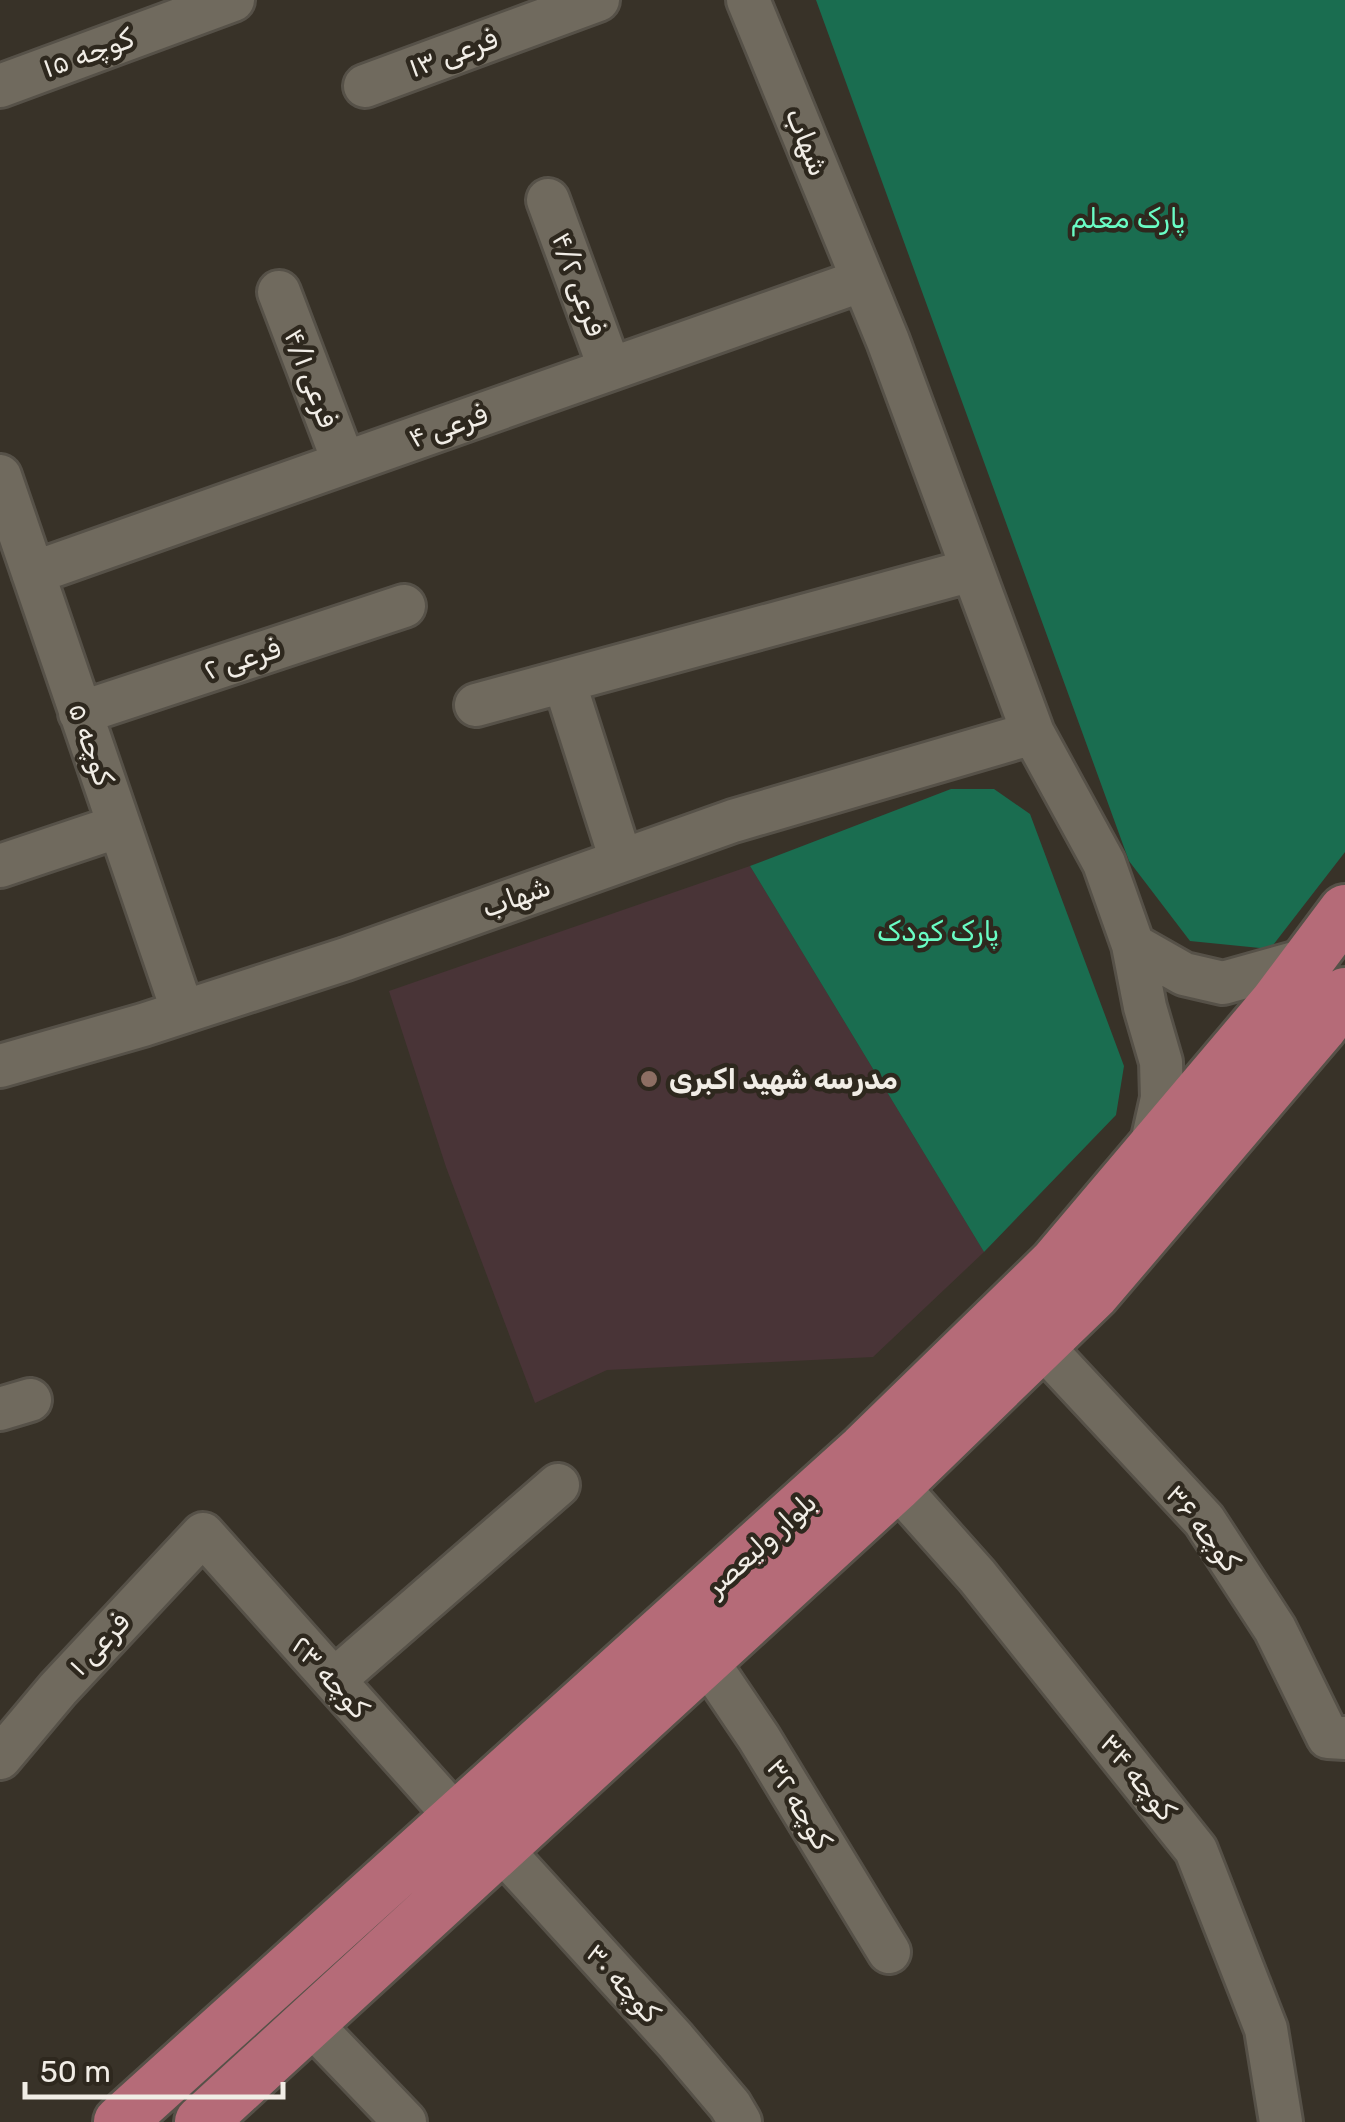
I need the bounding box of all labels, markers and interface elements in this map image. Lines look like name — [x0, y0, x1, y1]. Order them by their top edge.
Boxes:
street label: کوچه ۱۵ — [38, 21, 138, 85]
street label: فرعی ۱۳ — [404, 22, 502, 84]
street label: شهاب — [778, 103, 836, 181]
park label: پارک معلم — [1071, 202, 1185, 237]
street label: فرعی ۴/۲ — [545, 228, 613, 340]
street label: فرعی ۴/۱ — [277, 324, 345, 432]
street label: فرعی ۴ — [404, 397, 492, 455]
street label: فرعی ۲ — [199, 631, 285, 687]
street label: کوچه ۵ — [61, 698, 121, 790]
street label: شهاب — [477, 869, 555, 925]
park label: پارک کودک — [877, 915, 999, 950]
place label: مدرسه شهید اکبری — [669, 1063, 898, 1096]
marker: مدرسه شهید اکبری — [638, 1068, 660, 1090]
street label: ۳۶ کوچه — [1159, 1478, 1247, 1578]
street label: بلوار ولیعصر — [697, 1486, 823, 1604]
street label: فرعی ۱ — [62, 1606, 136, 1682]
street label: کوچه ۲۳ — [284, 1629, 376, 1725]
street label: کوچه ۳۴ — [1093, 1727, 1183, 1827]
street label: کوچه ۳۲ — [759, 1753, 839, 1856]
street label: کوچه ۳۰ — [579, 1937, 667, 2030]
scale bar — [25, 2037, 282, 2099]
text: 50 m — [40, 2054, 111, 2090]

